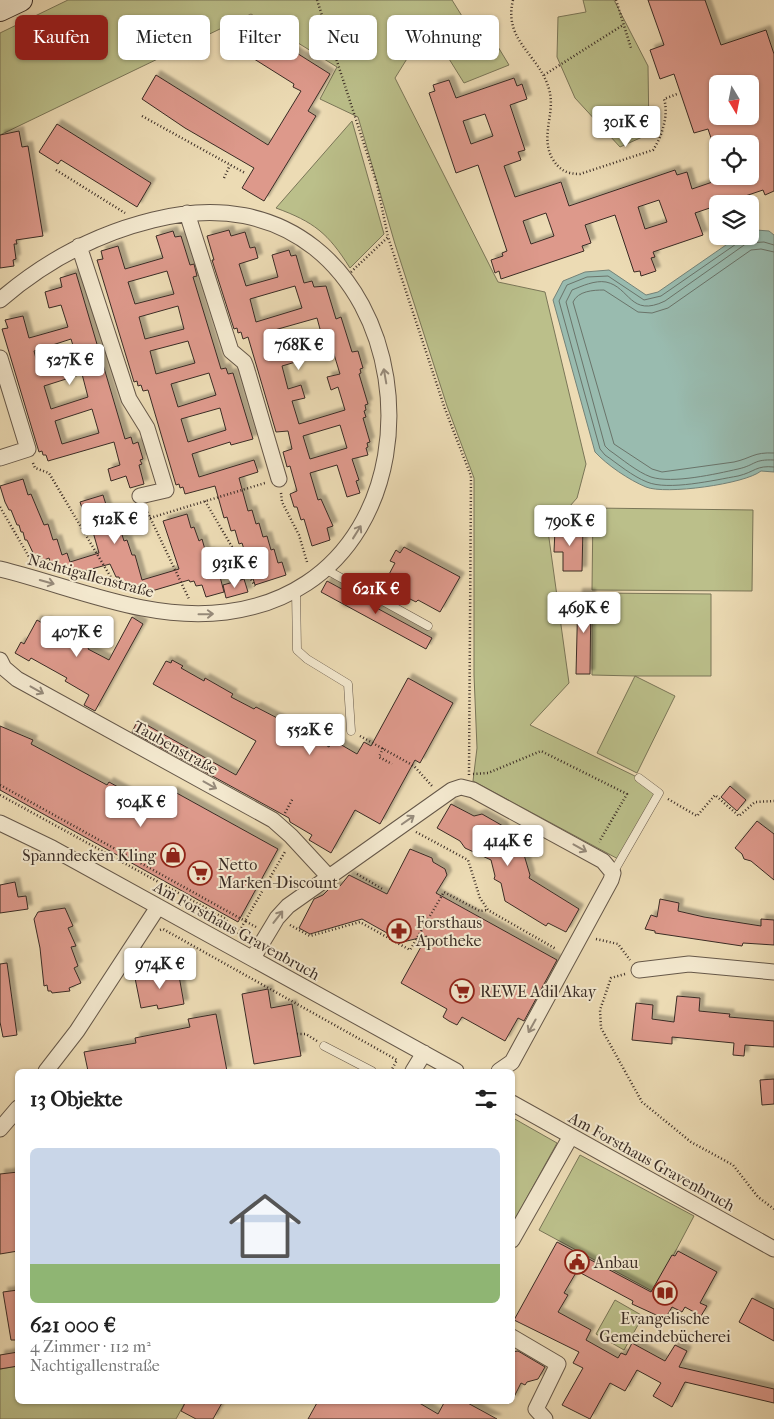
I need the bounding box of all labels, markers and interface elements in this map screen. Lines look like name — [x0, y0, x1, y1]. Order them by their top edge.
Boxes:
chip: Kaufen — [15, 15, 108, 60]
chip: Mieten — [118, 15, 210, 60]
chip: Filter — [220, 15, 299, 60]
chip: Neu — [309, 15, 377, 60]
chip: Wohnung — [387, 15, 499, 60]
north arrow — [709, 75, 759, 125]
map controls — [709, 75, 759, 245]
pin: 301K € — [585, 106, 667, 148]
text: 301K € — [603, 112, 649, 131]
button: locate — [709, 135, 759, 185]
button: layers — [709, 195, 759, 245]
pin: 768K € — [258, 328, 340, 371]
text: 768K € — [275, 335, 324, 354]
pin: 527K € — [29, 344, 111, 386]
text: 527K € — [46, 350, 94, 369]
one-way arrow — [380, 368, 390, 384]
pin: 512K € — [74, 502, 156, 545]
pin: 790K € — [529, 504, 611, 547]
text: 512K € — [92, 509, 138, 528]
text: 790K € — [545, 511, 595, 530]
one-way arrow — [352, 525, 362, 539]
pin: 931K € — [194, 546, 276, 589]
street label: Nachtigallenstraße — [26, 550, 156, 601]
text: 931K € — [212, 553, 258, 572]
pin: 621K € — [335, 572, 417, 615]
one-way arrow — [39, 578, 55, 588]
text: 621K € — [352, 579, 400, 598]
pin: 469K € — [543, 592, 625, 634]
text: 469K € — [558, 598, 610, 617]
one-way arrow — [197, 609, 213, 618]
pin: 407K € — [36, 616, 118, 658]
text: 407K € — [52, 622, 102, 641]
one-way arrow — [29, 685, 44, 695]
pin: 552K € — [269, 714, 351, 756]
street label: Taubenstraße — [130, 716, 221, 779]
text: 552K € — [287, 720, 333, 739]
one-way arrow — [202, 781, 216, 791]
pin: 504K € — [100, 786, 182, 828]
text: 504K € — [116, 792, 166, 811]
one-way arrow — [401, 815, 415, 825]
pin: 414K € — [467, 824, 549, 867]
text: 414K € — [483, 831, 533, 850]
shop icon: Spanndecken Kling — [160, 842, 186, 868]
one-way arrow — [573, 844, 587, 854]
place label: Spanndecken Kling — [22, 846, 156, 865]
place label: Netto Marken-Discount — [218, 855, 338, 892]
supermarket icon: Netto Marken-Discount — [187, 860, 213, 886]
street label: Am Forsthaus Gravenbruch — [150, 876, 323, 984]
one-way arrow — [273, 911, 284, 924]
place label: Forsthaus Apotheke — [415, 913, 482, 950]
pharmacy icon: Forsthaus Apotheke — [386, 918, 412, 944]
pin: 974K € — [119, 948, 201, 990]
text: 974K € — [135, 954, 185, 973]
supermarket icon: REWE Adil Akay — [449, 978, 475, 1004]
place label: REWE Adil Akay — [480, 982, 597, 1001]
one-way arrow — [527, 1018, 537, 1033]
icon: filters — [472, 1085, 500, 1113]
text: 13 Objekte — [30, 1087, 123, 1111]
street label: Am Forsthaus Gravenbruch — [565, 1107, 738, 1215]
icon: home — [220, 1181, 310, 1271]
public building icon: Anbau — [564, 1249, 590, 1275]
place label: Anbau — [593, 1253, 638, 1272]
library icon: Evangelische Gemeindebücherei — [652, 1280, 678, 1306]
place label: Evangelische Gemeindebücherei — [599, 1309, 731, 1346]
text: 621 000 € — [30, 1313, 116, 1337]
text: 4 Zimmer · 112 m² — [30, 1337, 151, 1356]
text: Nachtigallenstraße — [30, 1356, 160, 1375]

